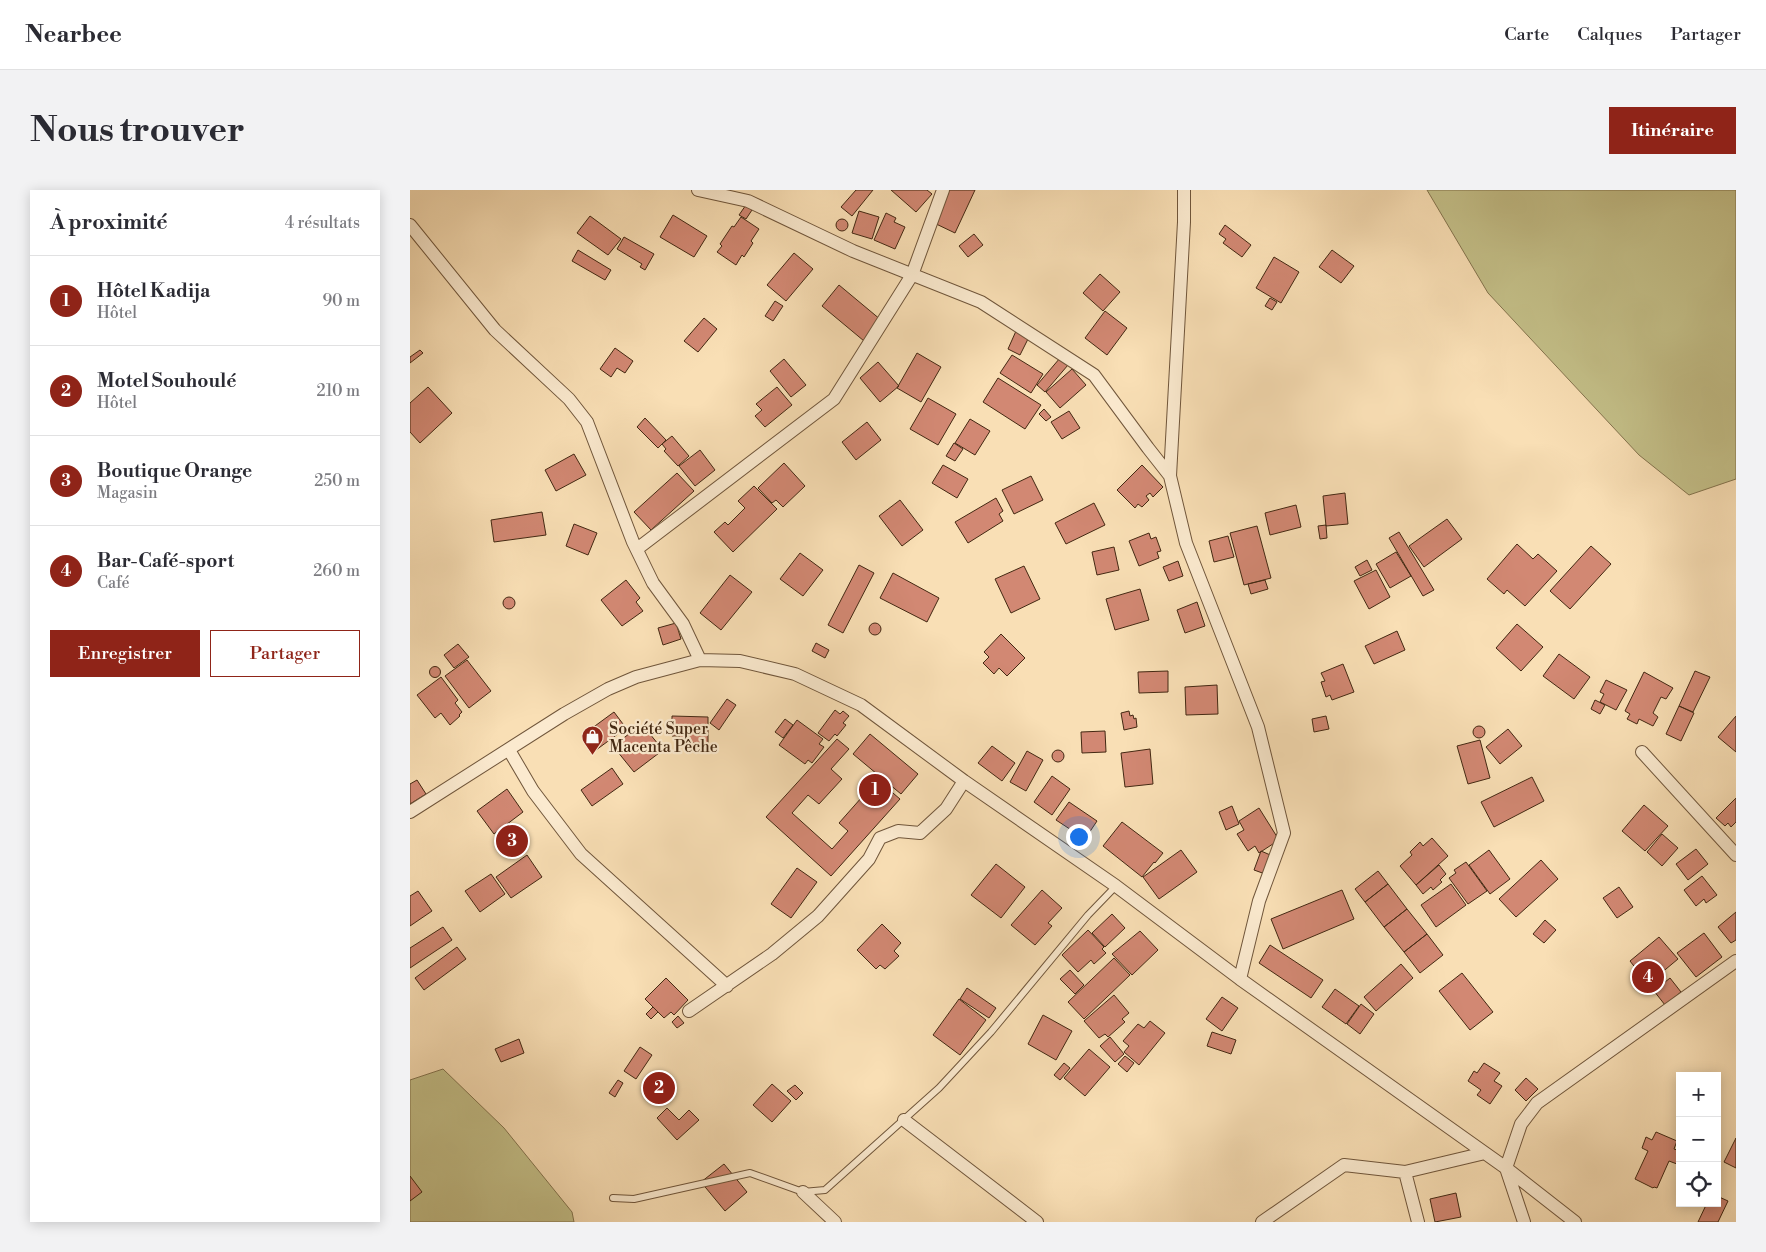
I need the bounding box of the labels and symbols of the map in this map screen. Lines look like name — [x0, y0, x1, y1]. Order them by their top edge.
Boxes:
place label: Société Super Macenta Pêche — [609, 719, 718, 757]
shop icon: Société Super Macenta Pêche — [581, 725, 605, 756]
pin: 1 — [859, 771, 891, 809]
pin: 3 — [496, 822, 528, 860]
your location — [1066, 824, 1092, 850]
pin: 4 — [1632, 958, 1664, 996]
pin: 2 — [643, 1069, 675, 1107]

